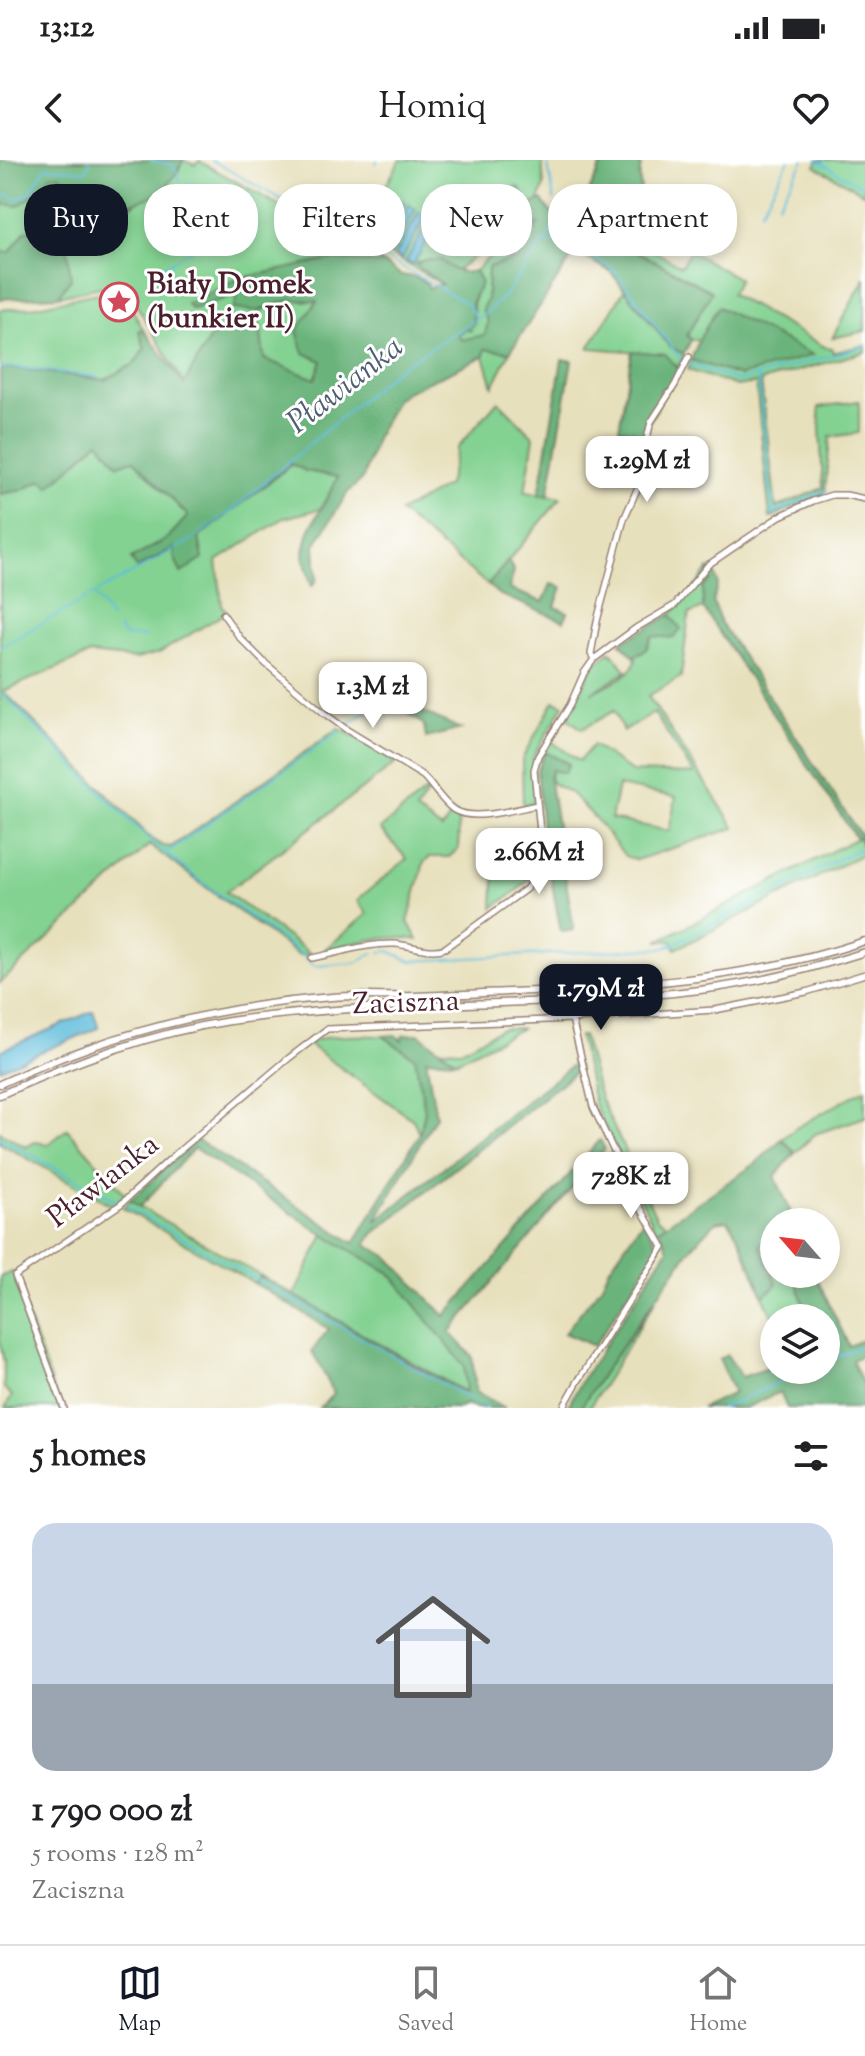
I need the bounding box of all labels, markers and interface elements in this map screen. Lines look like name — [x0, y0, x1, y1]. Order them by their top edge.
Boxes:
text: 13:12 — [40, 7, 94, 50]
text: Homiq — [378, 82, 487, 134]
icon: back — [32, 86, 76, 130]
icon: heart — [789, 86, 833, 130]
chip: Buy — [24, 184, 128, 256]
chip: Rent — [144, 184, 258, 256]
chip: Filters — [274, 184, 405, 256]
chip: New — [421, 184, 532, 256]
chip: Apartment — [548, 184, 737, 256]
place label: Biały Domek (bunkier II) — [147, 264, 313, 341]
place icon: Biały Domek (bunkier II) — [98, 281, 140, 323]
water label: Pławianka — [278, 326, 414, 446]
pin: 1.29M zł — [564, 436, 730, 504]
text: 1.29M zł — [604, 443, 690, 480]
pin: 1.3M zł — [299, 662, 447, 730]
text: 1.3M zł — [337, 669, 409, 706]
pin: 2.66M zł — [456, 828, 622, 896]
text: 2.66M zł — [494, 835, 584, 872]
pin: 1.79M zł — [518, 964, 684, 1032]
text: 1.79M zł — [557, 971, 645, 1008]
street label: Zaciszna — [352, 981, 460, 1027]
street label: Pławianka — [39, 1125, 169, 1239]
pin: 728K zł — [557, 1152, 705, 1220]
text: 728K zł — [591, 1159, 671, 1196]
north arrow — [760, 1208, 840, 1288]
map controls — [760, 1208, 840, 1384]
button: layers — [760, 1304, 840, 1384]
text: 5 homes — [32, 1432, 146, 1481]
icon: filters — [789, 1434, 833, 1478]
icon: home — [361, 1575, 505, 1719]
text: 1 790 000 zł — [32, 1787, 192, 1836]
text: 5 rooms · 128 m² — [32, 1836, 204, 1873]
text: Zaciszna — [32, 1873, 125, 1910]
tab: Map — [118, 1961, 162, 2041]
tab: Saved — [397, 1961, 454, 2041]
tab: Home — [690, 1961, 747, 2041]

